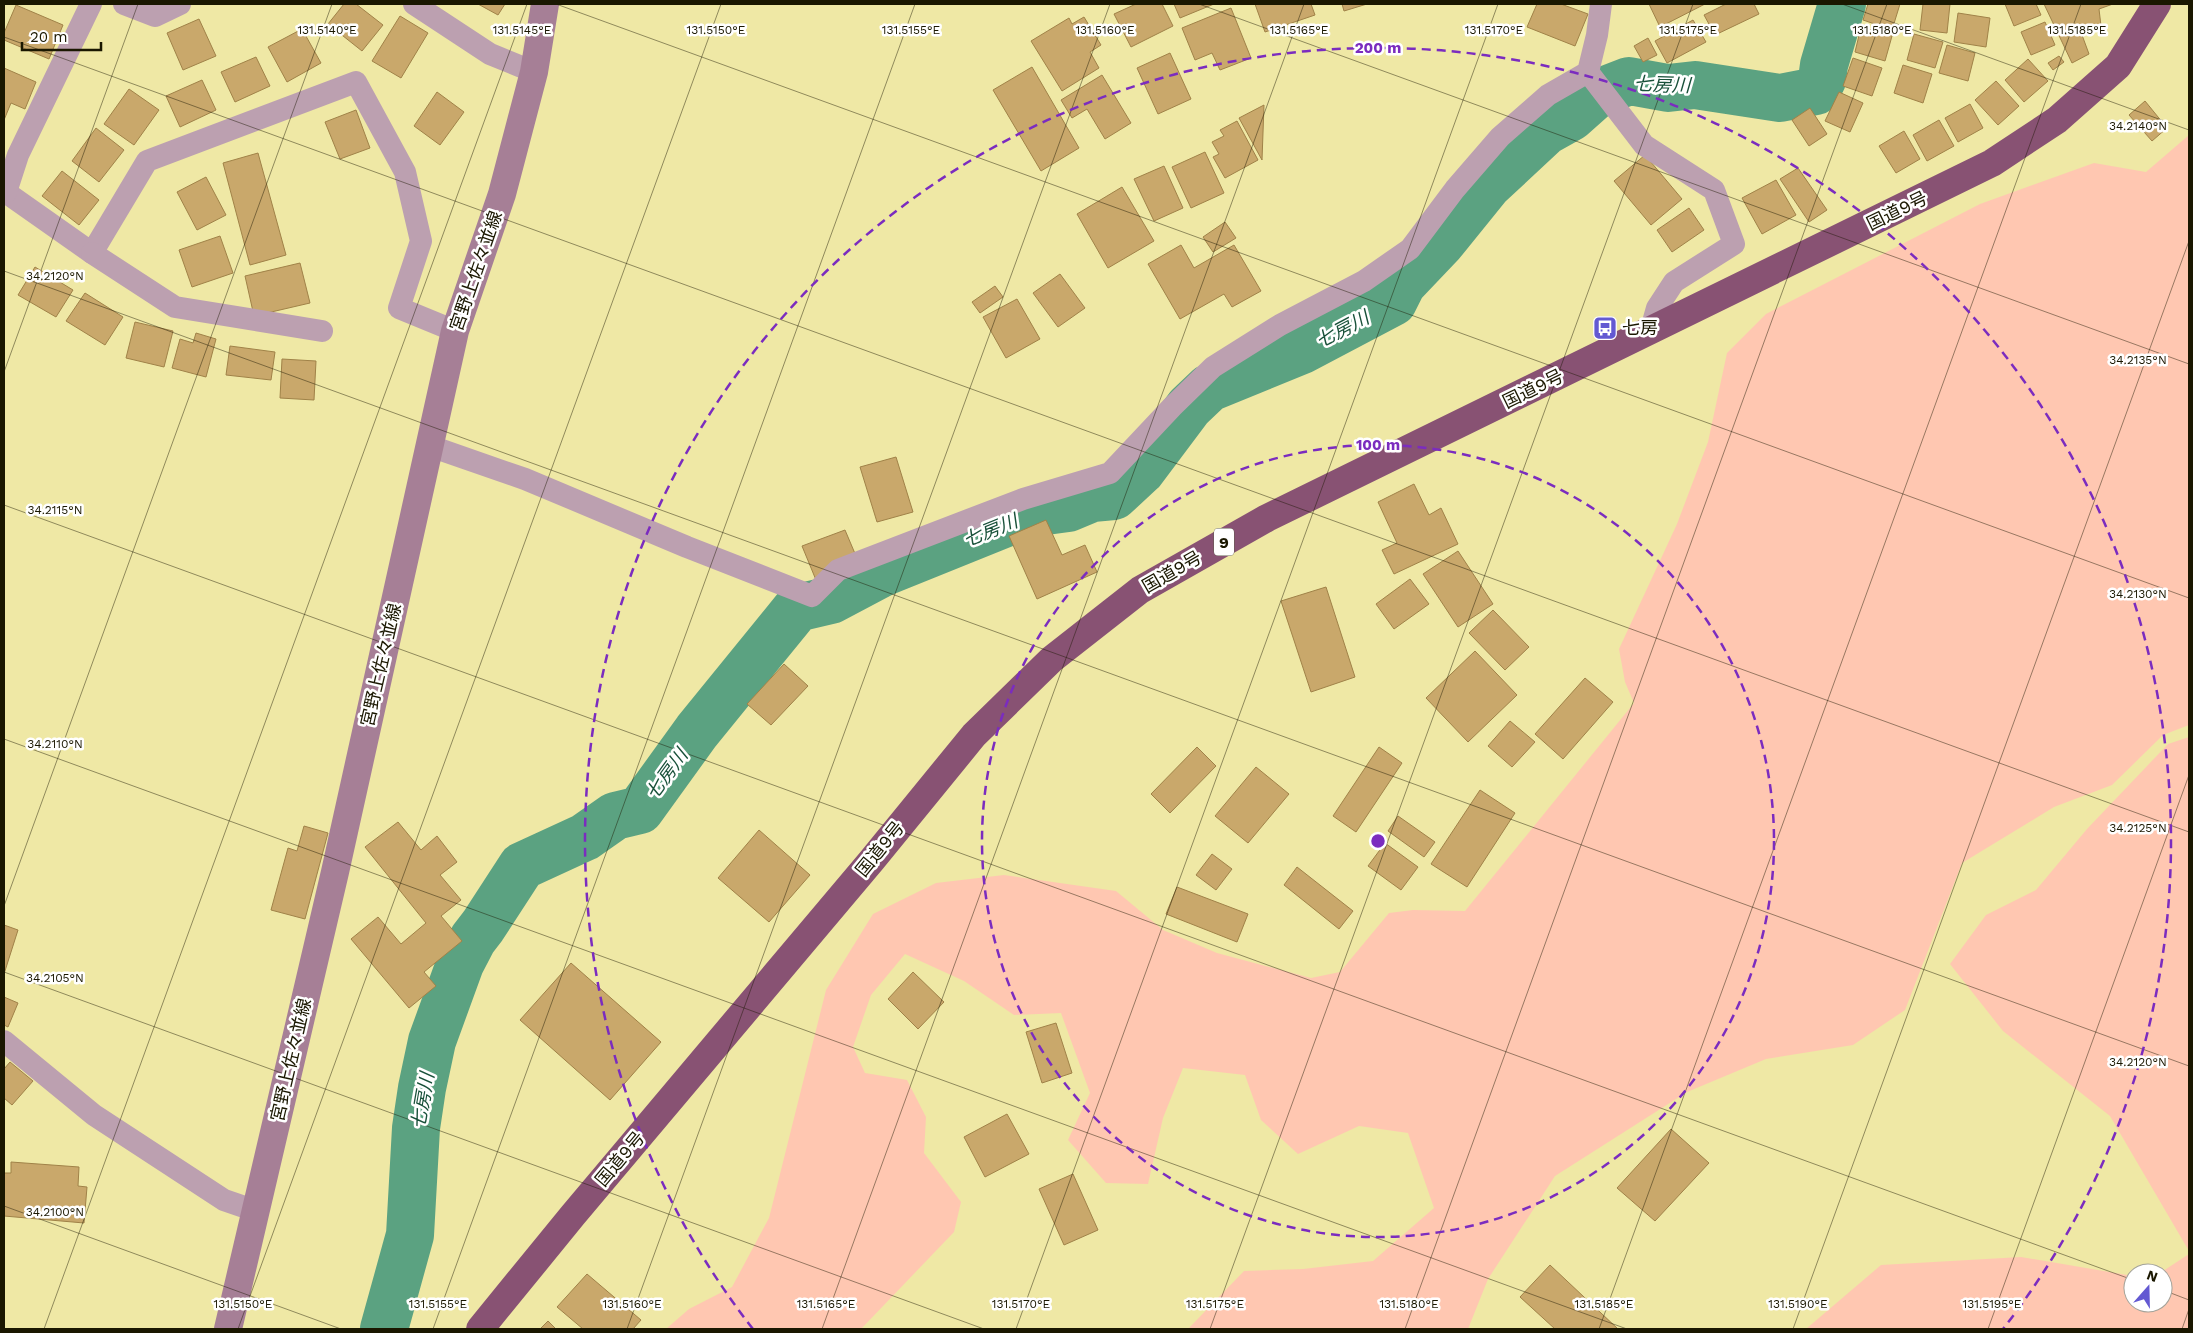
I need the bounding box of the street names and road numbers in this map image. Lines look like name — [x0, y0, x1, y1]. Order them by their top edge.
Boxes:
street label: 国道9号 — [1863, 187, 1931, 234]
street label: 宮野上佐々並線 — [445, 208, 506, 334]
street label: 国道9号 — [1499, 365, 1567, 412]
road number: 9 — [1214, 528, 1234, 556]
street label: 国道9号 — [1138, 546, 1205, 597]
street label: 宮野上佐々並線 — [356, 601, 405, 729]
street label: 国道9号 — [851, 817, 908, 881]
street label: 宮野上佐々並線 — [266, 996, 315, 1124]
street label: 国道9号 — [591, 1127, 649, 1190]

